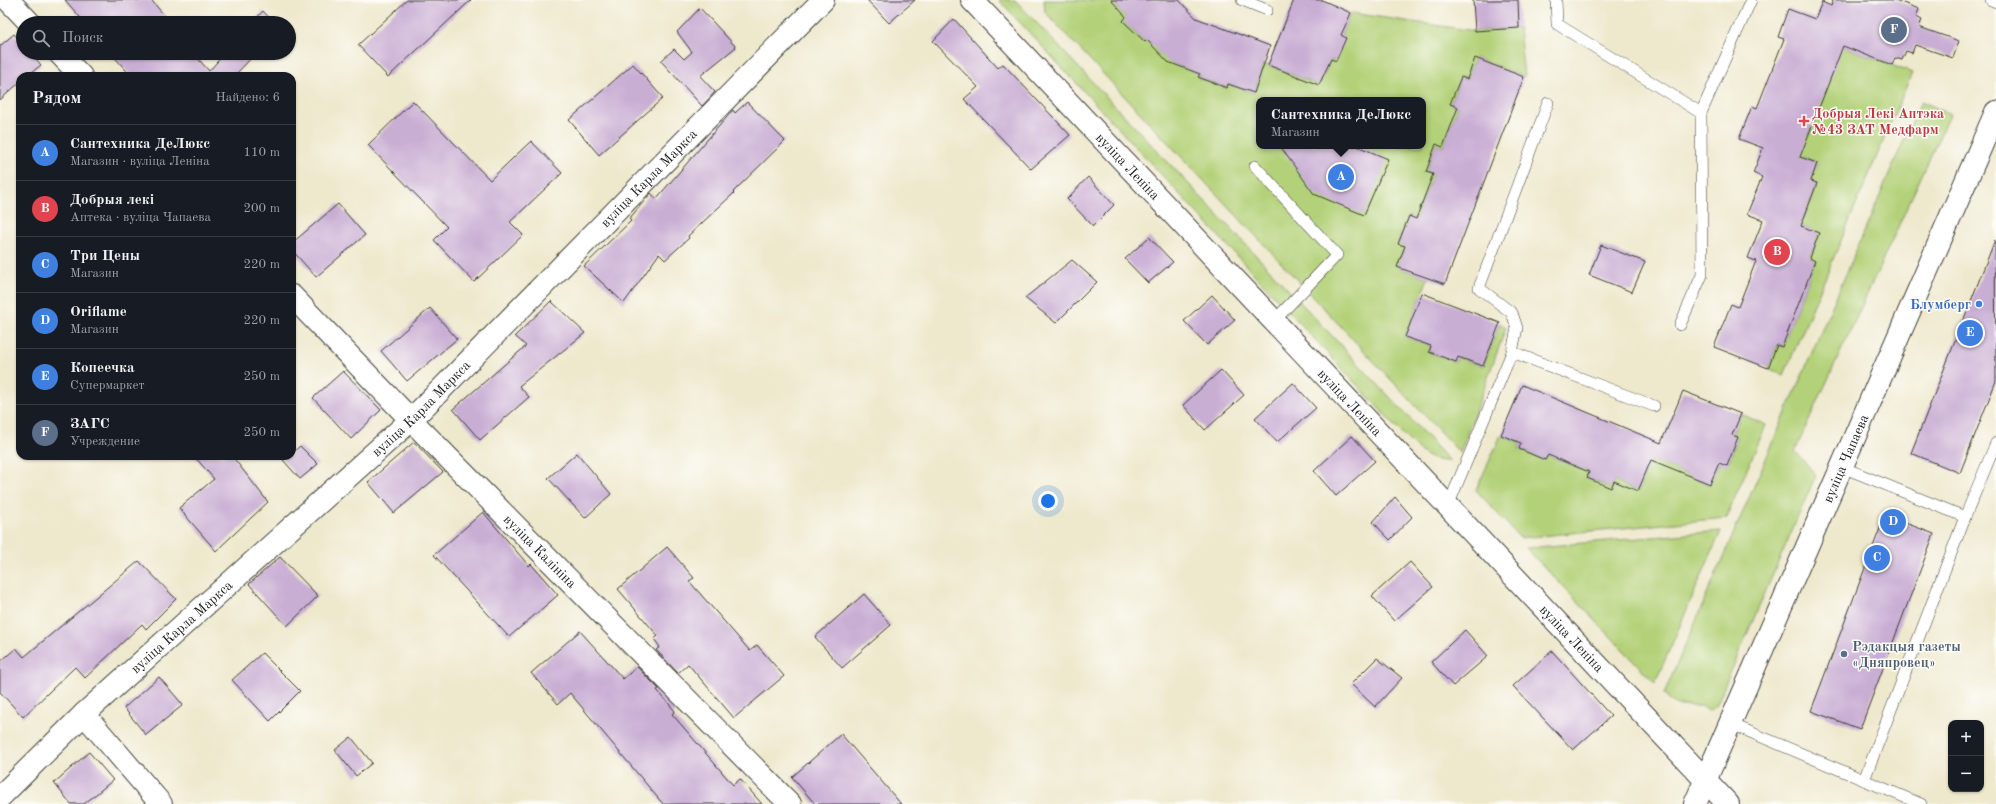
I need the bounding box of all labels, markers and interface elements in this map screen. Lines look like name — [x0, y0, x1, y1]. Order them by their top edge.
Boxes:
pin: F — [1881, 15, 1907, 45]
search box — [16, 16, 296, 60]
icon: search — [30, 27, 52, 49]
text: Поиск — [62, 31, 103, 46]
text: Рядом — [32, 90, 81, 107]
text: Найдено: 6 — [216, 91, 280, 104]
popup — [1256, 97, 1426, 149]
place label: Добрыя Лекі Аптэка №43 ЗАТ Медфарм — [1812, 107, 1944, 138]
text: Сантехника ДеЛюкс — [1271, 108, 1411, 123]
marker: Добрыя Лекі Аптэка №43 ЗАТ Медфарм — [1799, 116, 1809, 126]
text: Магазин — [1271, 126, 1320, 139]
street label: вуліца Карла Маркса — [598, 127, 700, 230]
street label: вуліца Леніна — [1093, 131, 1162, 203]
text: Сантехника ДеЛюкс — [70, 137, 210, 152]
text: A — [40, 146, 50, 159]
text: 110 m — [243, 146, 280, 159]
text: Магазин · вуліца Леніна — [70, 155, 210, 168]
pin: A — [1328, 162, 1354, 192]
text: Добрыя лекі — [70, 193, 154, 208]
text: B — [40, 202, 50, 215]
text: 200 m — [243, 202, 280, 215]
text: Аптека · вуліца Чапаева — [70, 211, 211, 224]
pin: B — [1764, 237, 1790, 267]
text: Три Цены — [70, 249, 140, 264]
text: C — [41, 258, 49, 271]
text: 220 m — [243, 258, 280, 271]
text: Магазин — [70, 267, 119, 280]
place label: Блумберг — [1910, 298, 1971, 312]
marker: Блумберг — [1974, 299, 1984, 309]
text: Oriflame — [70, 305, 127, 320]
text: D — [40, 314, 50, 327]
text: 220 m — [243, 314, 280, 327]
pin: E — [1957, 318, 1983, 348]
text: Магазин — [70, 323, 119, 336]
street label: вуліца Карла Маркса — [370, 358, 473, 460]
text: Копеечка — [70, 361, 135, 376]
street label: вуліца Леніна — [1315, 367, 1384, 439]
text: E — [41, 370, 49, 383]
text: 250 m — [243, 370, 280, 383]
text: Супермаркет — [70, 379, 145, 392]
street label: вуліца Чапаева — [1821, 412, 1872, 505]
text: ЗАГС — [70, 417, 110, 432]
text: F — [41, 426, 49, 439]
text: 250 m — [243, 426, 280, 439]
text: Учреждение — [70, 435, 140, 448]
your location — [1038, 491, 1058, 511]
pin: D — [1880, 507, 1906, 537]
street label: вуліца Калініна — [501, 512, 579, 591]
pin: C — [1864, 543, 1890, 573]
street label: вуліца Карла Маркса — [129, 578, 235, 676]
street label: вуліца Леніна — [1537, 603, 1606, 675]
place label: Рэдакцыя газеты «Дняпровец» — [1852, 640, 1961, 670]
marker: Рэдакцыя газеты «Дняпровец» — [1839, 649, 1849, 659]
map controls — [1948, 720, 1984, 792]
button: + — [1948, 720, 1984, 756]
button: − — [1948, 756, 1984, 792]

